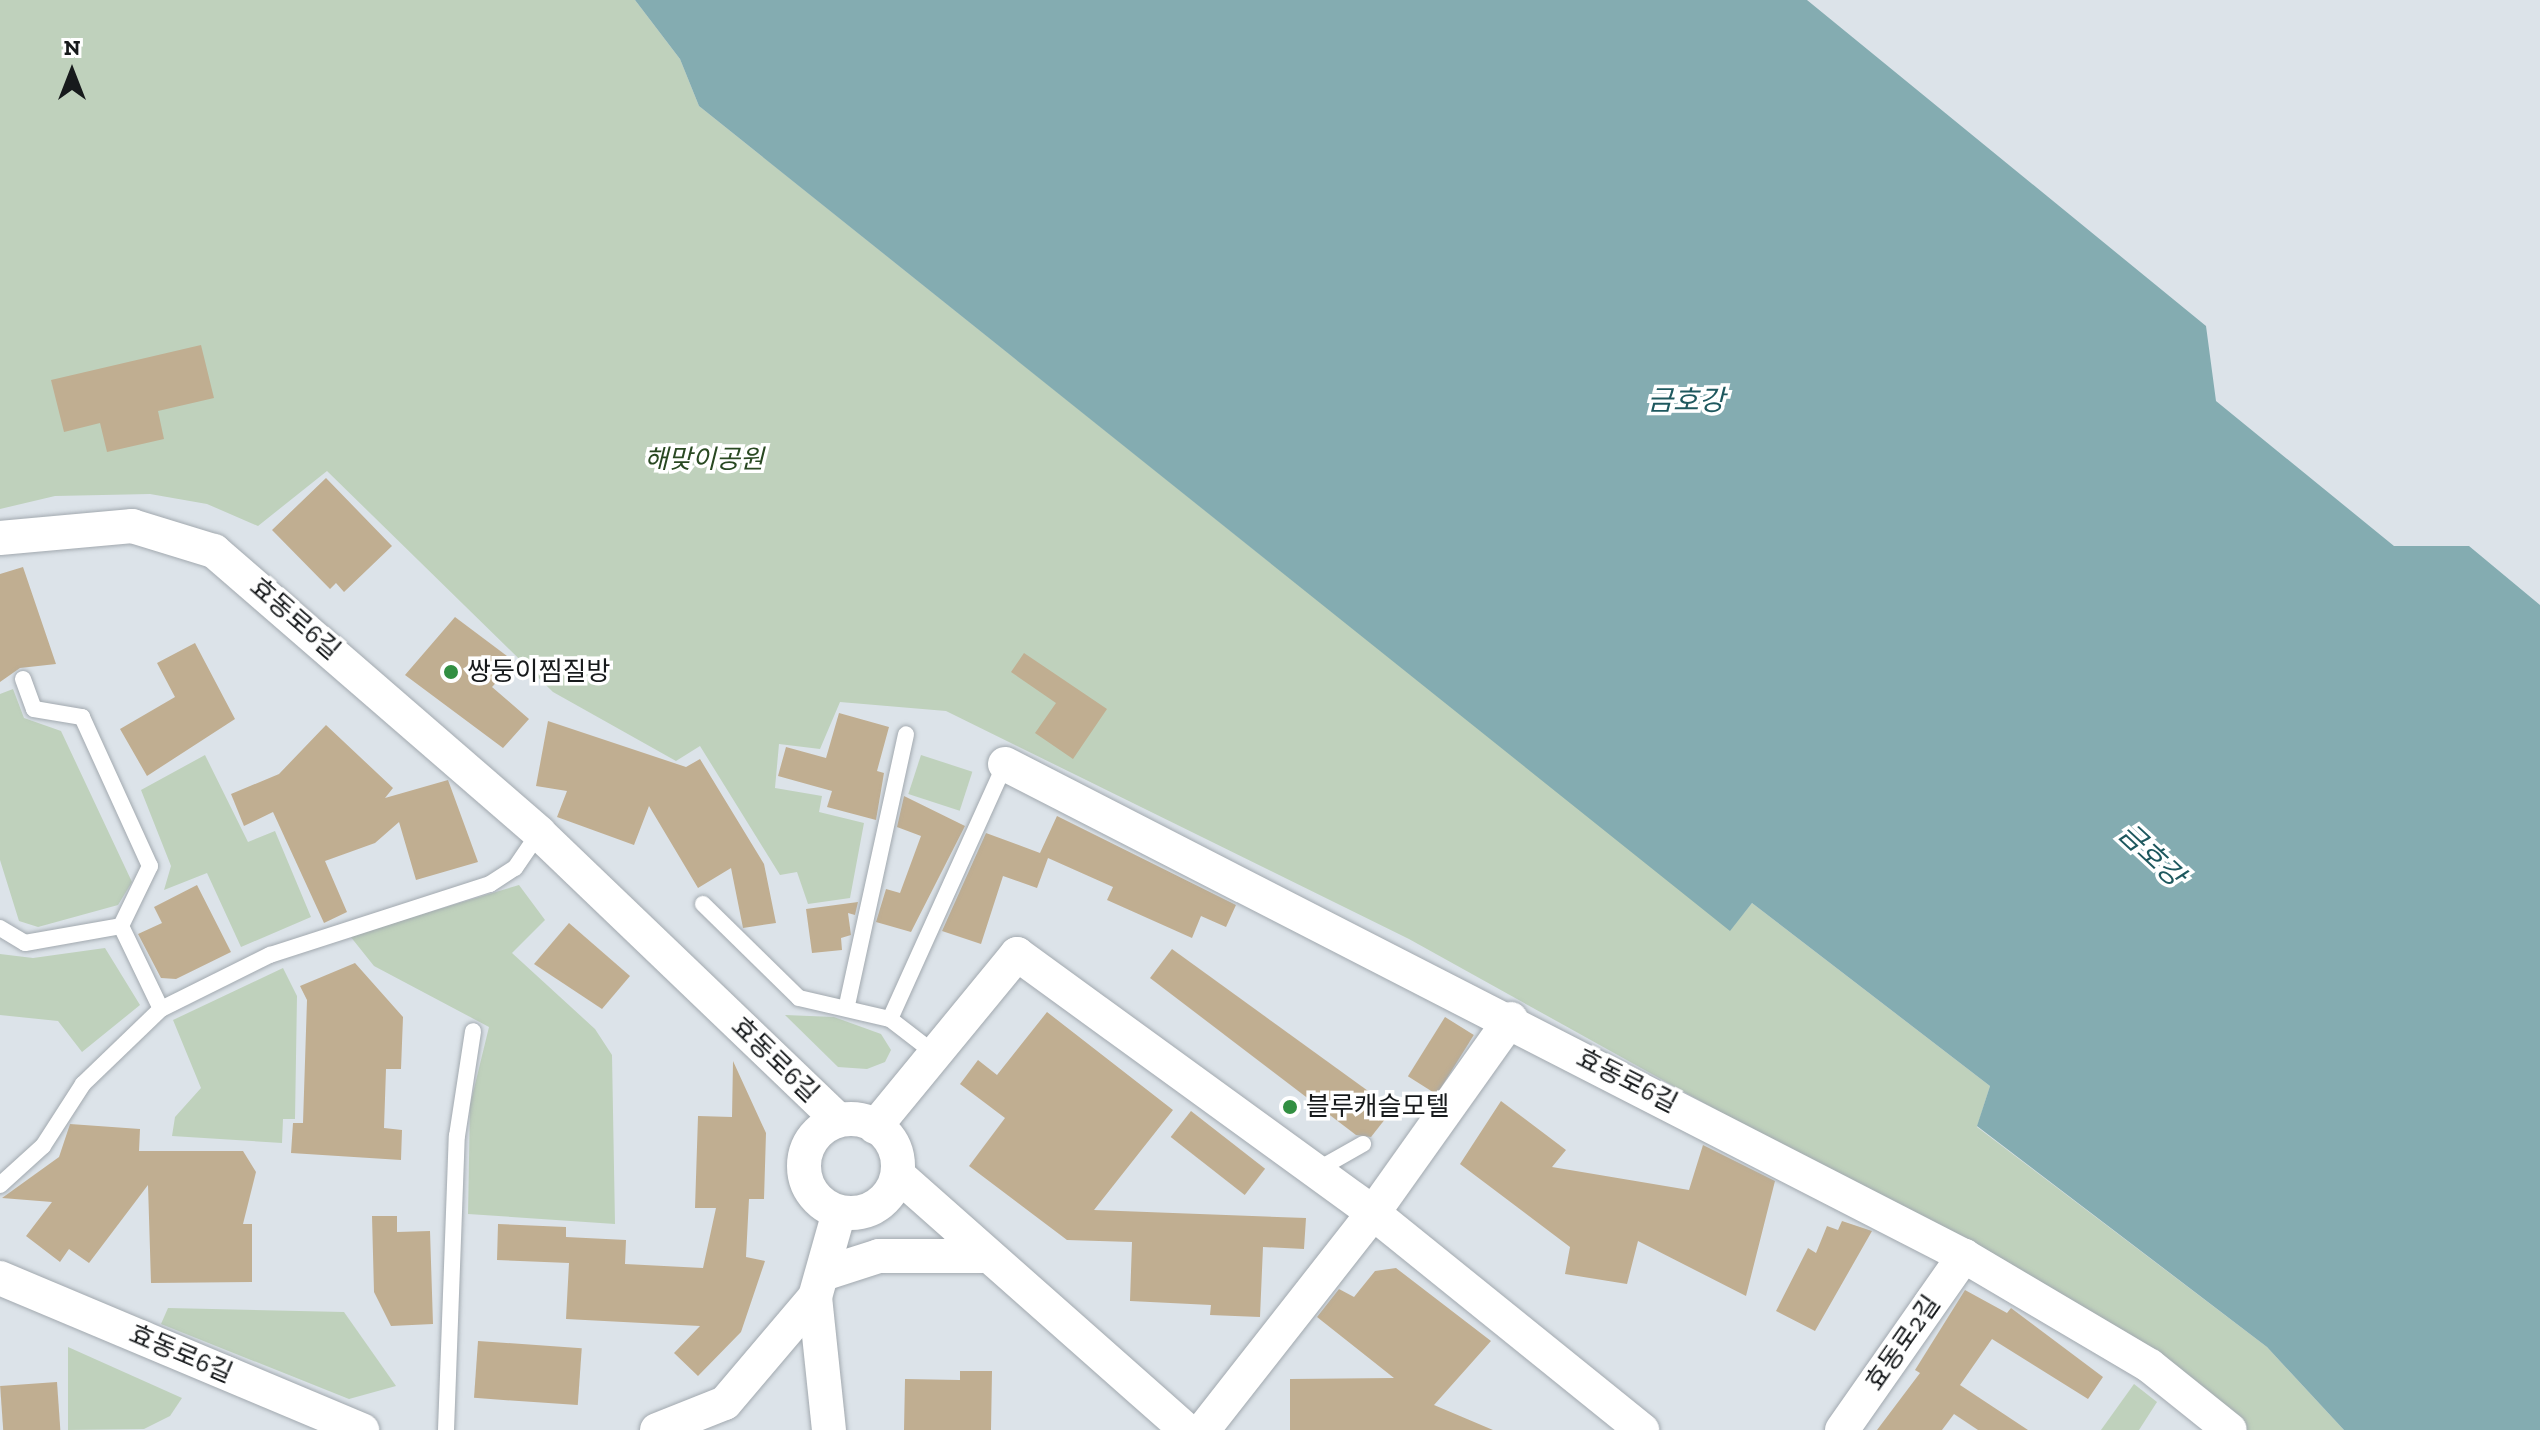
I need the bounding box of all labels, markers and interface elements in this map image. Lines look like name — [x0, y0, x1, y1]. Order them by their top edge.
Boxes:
north arrow — [32, 32, 112, 112]
text: N — [64, 34, 80, 61]
water label: 금호강 — [1647, 384, 1725, 418]
park label: 해맞이공원 — [644, 444, 764, 476]
street label: 효동로6길 — [243, 571, 347, 667]
place label: 쌍둥이찜질방 — [467, 656, 611, 688]
marker: 쌍둥이찜질방 — [442, 663, 460, 681]
water label: 금호강 — [2111, 816, 2191, 894]
street label: 효동로6길 — [725, 1011, 825, 1109]
street label: 효동로6길 — [1571, 1042, 1683, 1120]
place label: 블루캐슬모텔 — [1306, 1091, 1450, 1123]
marker: 블루캐슬모텔 — [1281, 1098, 1299, 1116]
street label: 효동로2길 — [1859, 1289, 1947, 1397]
street label: 효동로6길 — [125, 1318, 237, 1390]

